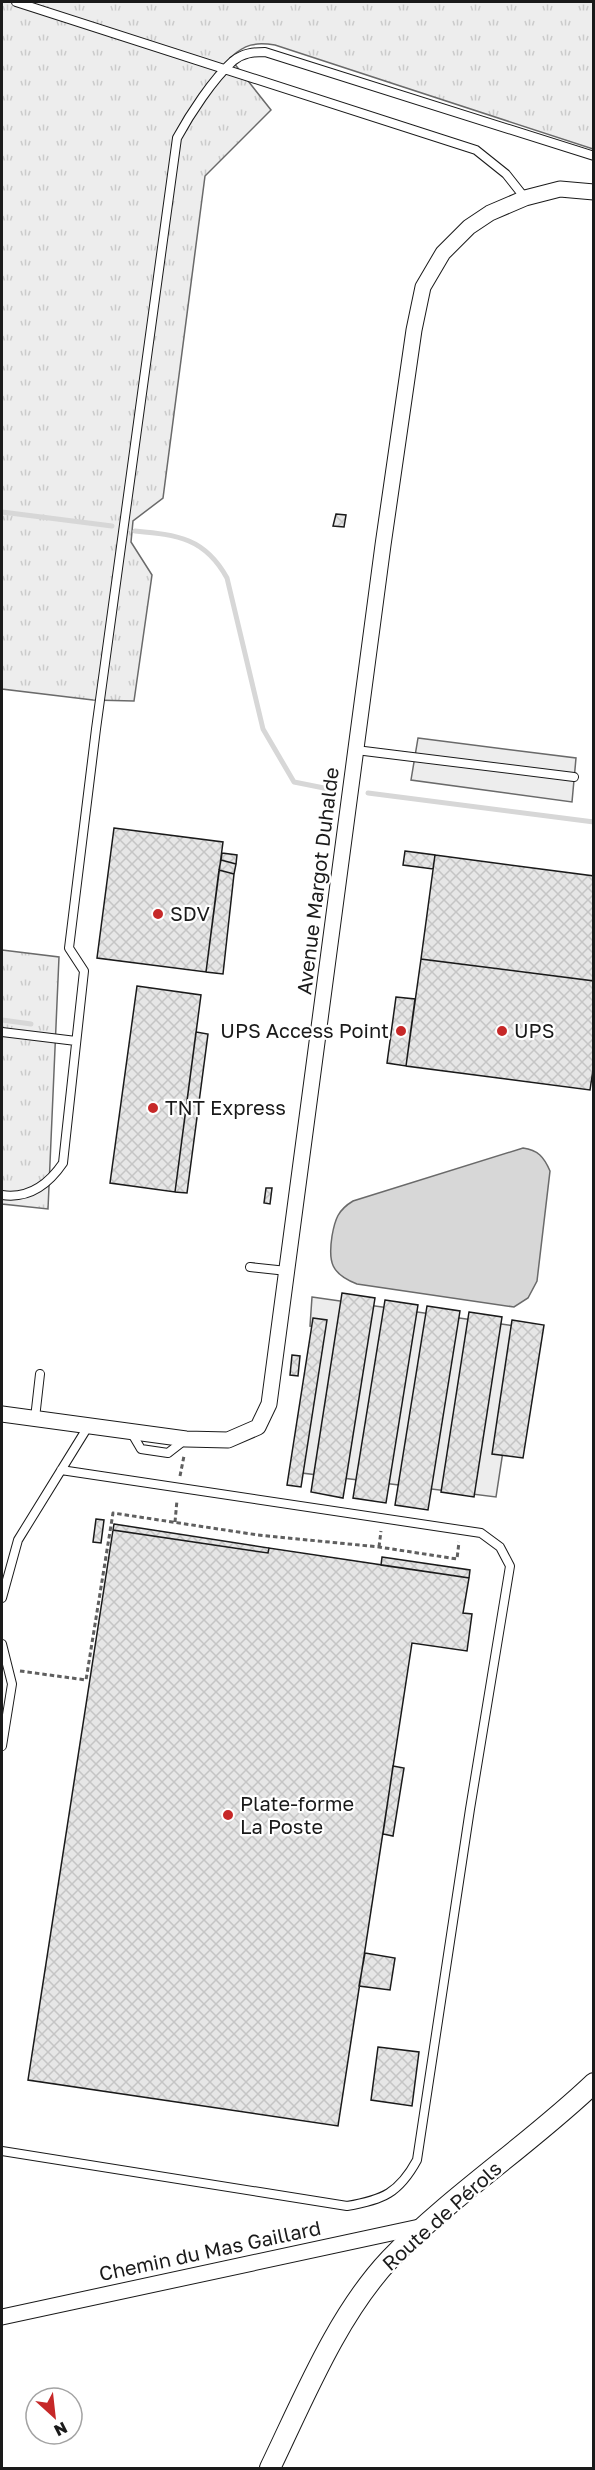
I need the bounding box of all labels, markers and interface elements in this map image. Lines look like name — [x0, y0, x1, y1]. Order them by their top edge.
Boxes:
street label: Avenue Margot Duhalde — [291, 766, 343, 996]
place label: SDV — [170, 901, 210, 925]
marker: SDV — [151, 907, 165, 921]
place label: UPS Access Point — [220, 1018, 389, 1042]
place label: UPS — [514, 1018, 555, 1042]
marker: UPS Access Point — [394, 1024, 408, 1038]
marker: UPS — [495, 1024, 509, 1038]
place label: TNT Express — [165, 1095, 286, 1119]
marker: TNT Express — [146, 1101, 160, 1115]
place label: Plate-forme La Poste — [240, 1791, 354, 1838]
marker: Plate-forme La Poste — [221, 1808, 235, 1822]
street label: Route de Pérols — [377, 2155, 506, 2275]
street label: Chemin du Mas Gaillard — [97, 2215, 323, 2285]
north arrow — [24, 2386, 84, 2446]
text: N — [51, 2418, 71, 2441]

